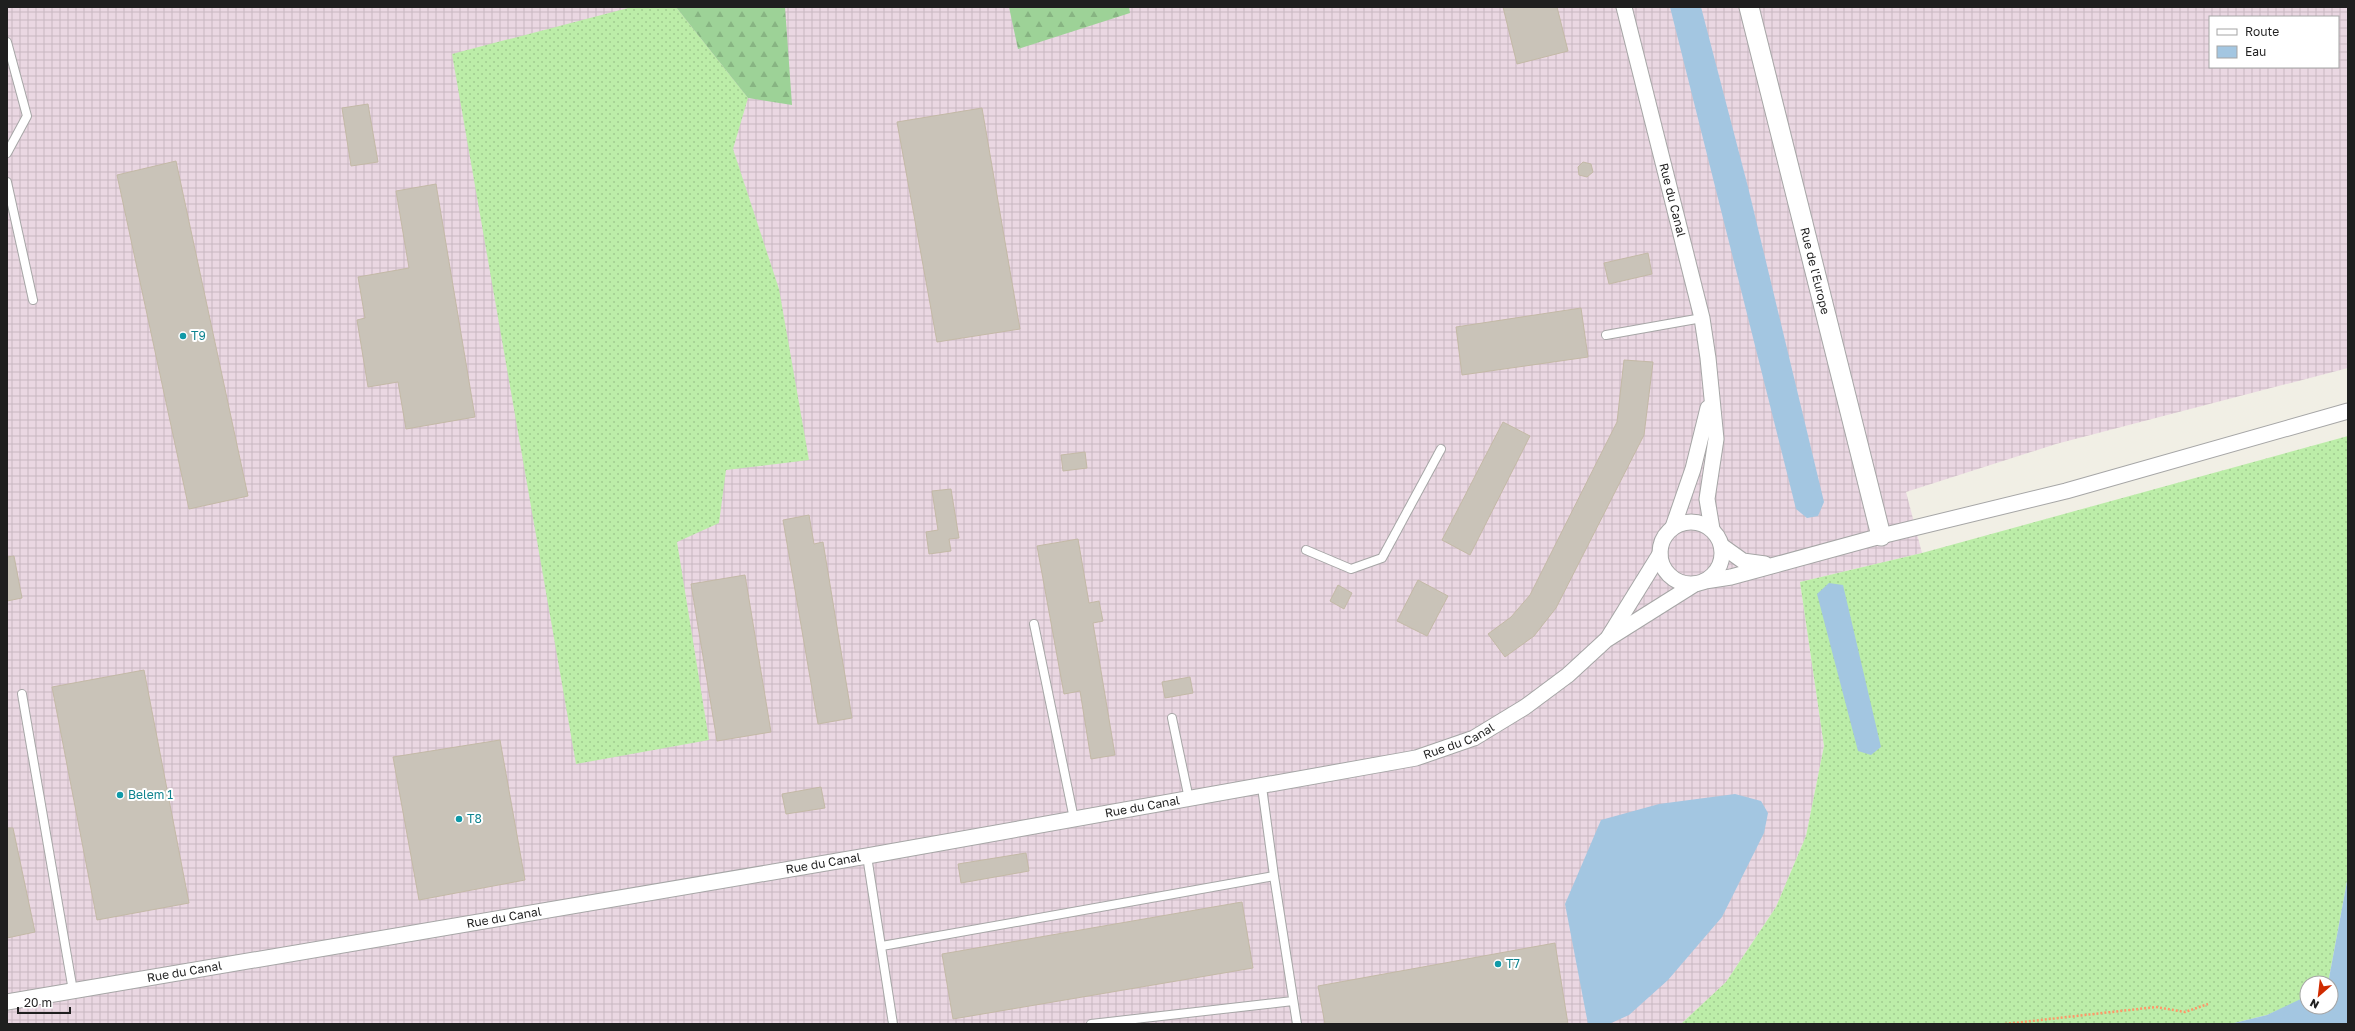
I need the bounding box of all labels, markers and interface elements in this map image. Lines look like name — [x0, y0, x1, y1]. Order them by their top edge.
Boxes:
legend — [2209, 16, 2339, 68]
text: Route — [2245, 24, 2279, 39]
text: Eau — [2245, 44, 2266, 59]
street label: Rue du Canal — [1656, 161, 1689, 239]
street label: Rue de l'Europe — [1797, 226, 1833, 316]
place label: T9 — [191, 328, 206, 343]
marker: T9 — [178, 331, 188, 341]
street label: Rue du Canal — [1421, 719, 1497, 762]
place label: Belem 1 — [128, 787, 173, 802]
marker: Belem 1 — [115, 790, 125, 800]
street label: Rue du Canal — [1104, 792, 1181, 820]
place label: T8 — [467, 811, 482, 826]
marker: T8 — [454, 814, 464, 824]
street label: Rue du Canal — [785, 849, 862, 877]
street label: Rue du Canal — [465, 903, 543, 931]
place label: T7 — [1506, 956, 1520, 971]
street label: Rue du Canal — [146, 958, 223, 985]
marker: T7 — [1493, 959, 1503, 969]
north arrow — [2299, 975, 2339, 1015]
scale bar — [18, 989, 70, 1015]
text: 20 m — [24, 995, 52, 1010]
text: N — [2307, 997, 2321, 1012]

